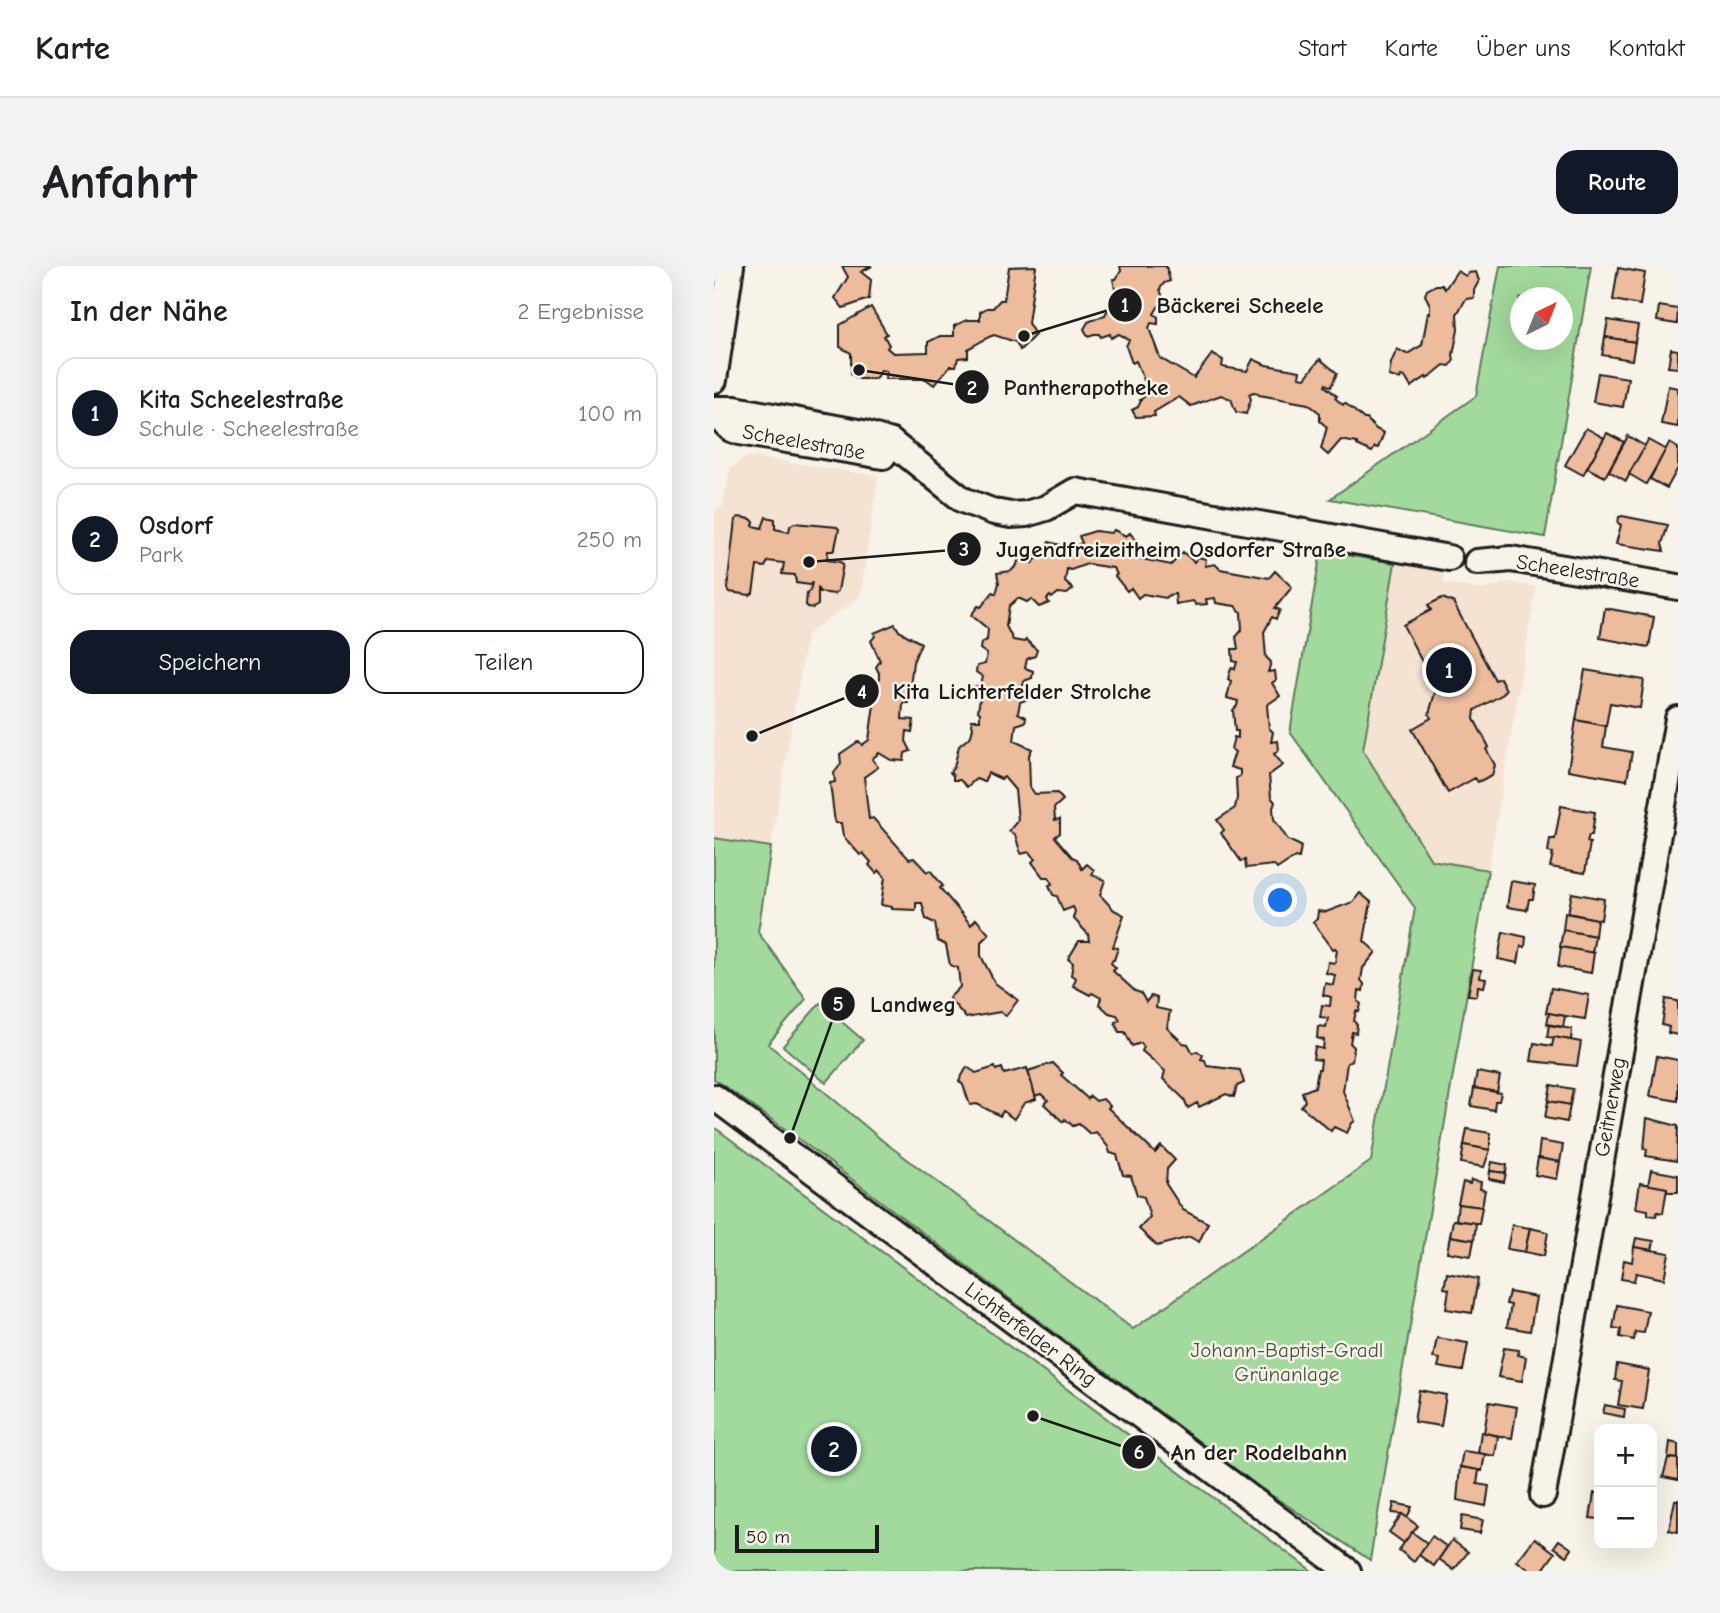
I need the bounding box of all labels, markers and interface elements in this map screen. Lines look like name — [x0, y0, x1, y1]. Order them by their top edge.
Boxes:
text: Karte — [35, 29, 110, 67]
text: Start — [1298, 34, 1346, 62]
text: Karte — [1384, 34, 1438, 62]
text: Über uns — [1476, 34, 1571, 62]
text: Kontakt — [1609, 34, 1685, 62]
button: Route — [1556, 150, 1678, 214]
text: Anfahrt — [42, 154, 197, 210]
callout: Bäckerei Scheele — [1107, 283, 1338, 327]
north arrow — [1510, 287, 1573, 350]
text: Bäckerei Scheele — [1156, 292, 1324, 319]
text: 1 — [1121, 293, 1129, 317]
text: In der Nähe — [70, 294, 228, 329]
text: 2 Ergebnisse — [517, 298, 644, 325]
callout: Pantherapotheke — [954, 365, 1182, 409]
text: Pantherapotheke — [1003, 374, 1169, 401]
text: 2 — [967, 376, 977, 400]
text: Kita Scheelestraße — [139, 385, 344, 415]
text: 1 — [90, 400, 100, 427]
text: 100 m — [578, 400, 642, 427]
text: Schule · Scheelestraße — [139, 415, 359, 442]
street label: Scheelestraße — [741, 419, 867, 465]
text: Osdorf — [139, 511, 212, 541]
text: 2 — [89, 526, 101, 553]
text: 250 m — [577, 526, 642, 553]
callout: Jugendfreizeitheim Osdorfer Straße — [947, 527, 1360, 571]
text: Jugendfreizeitheim Osdorfer Straße — [996, 536, 1346, 563]
text: 3 — [959, 537, 969, 561]
text: Park — [139, 541, 183, 568]
street label: Scheelestraße — [1515, 549, 1641, 593]
button: Speichern — [70, 630, 350, 694]
button: Teilen — [364, 630, 644, 694]
pin: 1 — [1426, 644, 1472, 696]
callout: Kita Lichterfelder Strolche — [844, 669, 1165, 713]
text: Kita Lichterfelder Strolche — [893, 678, 1151, 705]
text: 4 — [857, 680, 867, 704]
your location — [1263, 883, 1297, 917]
callout: Landweg — [821, 982, 970, 1026]
text: Landweg — [870, 991, 956, 1018]
text: 5 — [832, 992, 844, 1016]
street label: Geitnerweg — [1589, 1055, 1631, 1159]
street label: Lichterfelder Ring — [960, 1277, 1102, 1391]
park label: Johann-Baptist-Gradl Grünanlage — [1191, 1338, 1383, 1386]
pin: 2 — [811, 1423, 857, 1475]
map controls — [1594, 1424, 1657, 1550]
button: + — [1594, 1424, 1657, 1487]
callout: An der Rodelbahn — [1122, 1430, 1361, 1474]
text: An der Rodelbahn — [1171, 1439, 1347, 1466]
text: 6 — [1134, 1440, 1144, 1464]
button: − — [1594, 1487, 1657, 1550]
scale bar — [735, 1522, 878, 1554]
text: 50 m — [746, 1526, 790, 1548]

